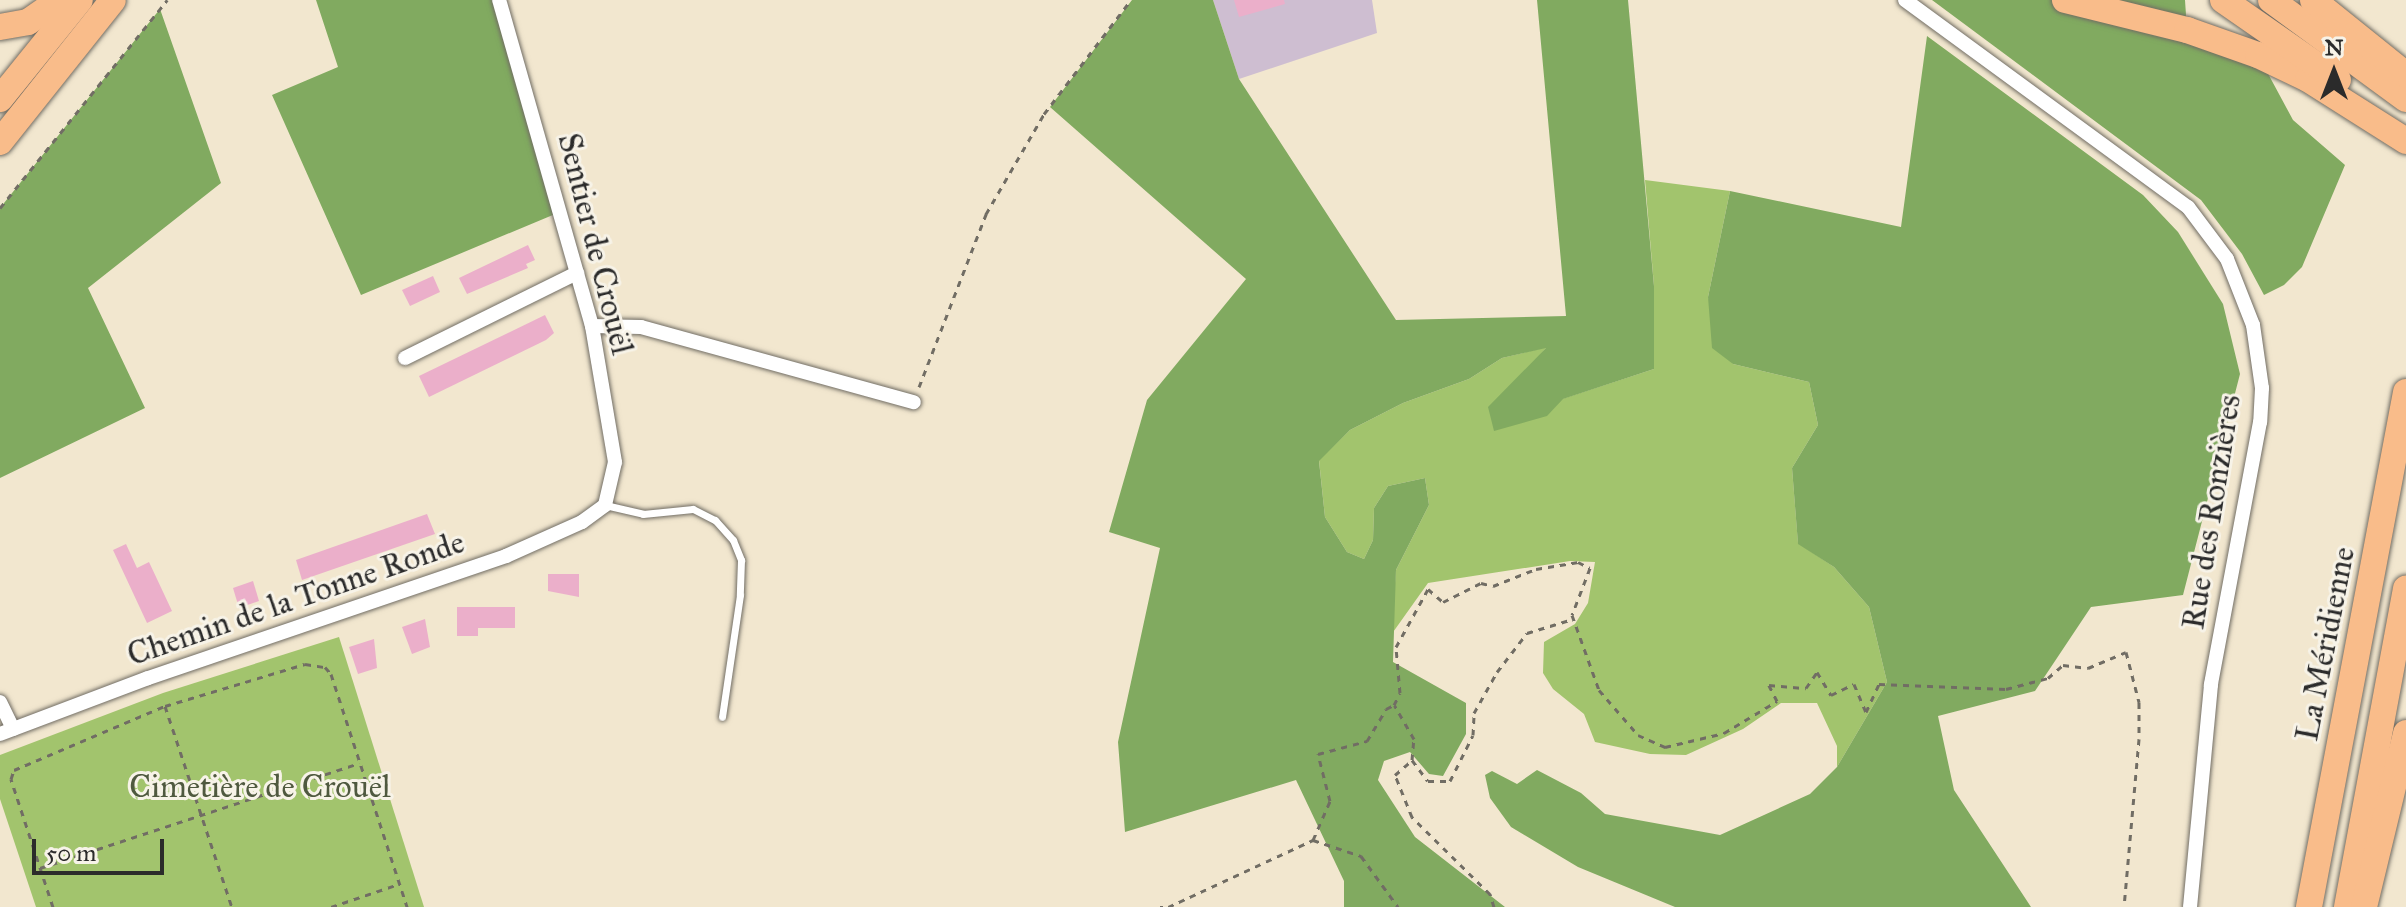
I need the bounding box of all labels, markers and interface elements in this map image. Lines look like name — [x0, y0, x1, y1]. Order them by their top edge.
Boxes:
north arrow — [2294, 32, 2374, 112]
text: N — [2325, 34, 2343, 61]
street label: Sentier de Crouël — [549, 129, 641, 359]
street label: Rue des Ronzières — [2175, 392, 2249, 632]
street label: Chemin de la Tonne Ronde — [122, 523, 470, 675]
street label: La Méridienne — [2288, 544, 2364, 744]
park label: Cimetière de Crouël — [129, 768, 391, 806]
scale bar — [36, 823, 168, 873]
text: 50 m — [46, 838, 96, 868]

